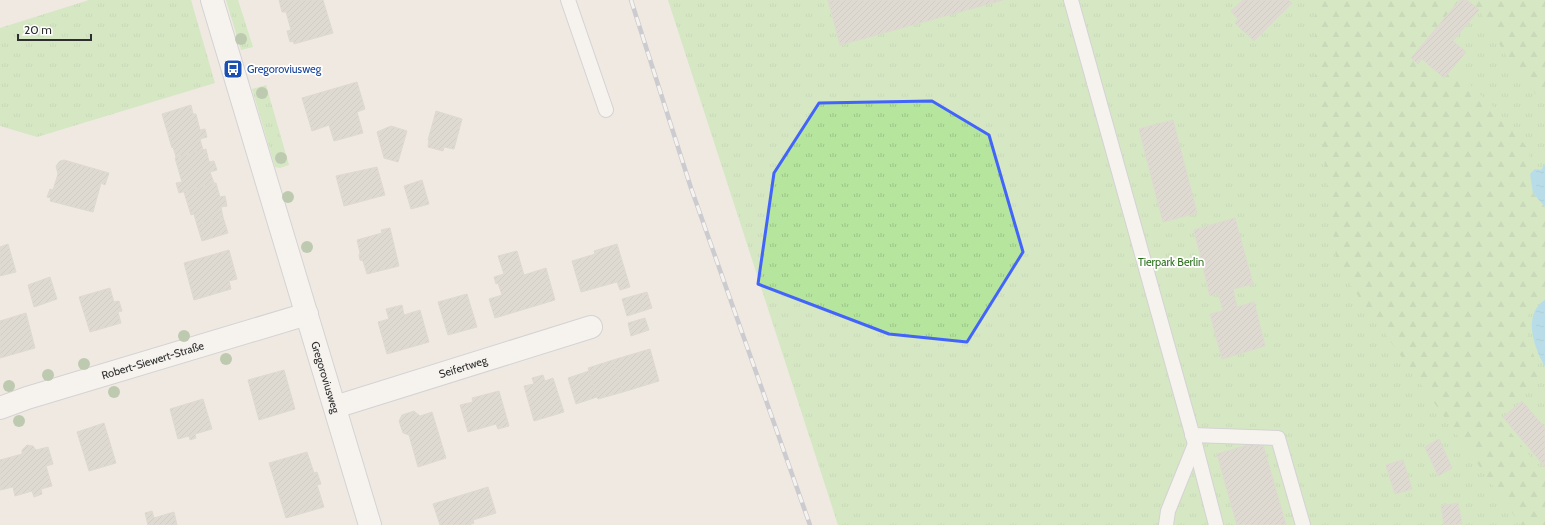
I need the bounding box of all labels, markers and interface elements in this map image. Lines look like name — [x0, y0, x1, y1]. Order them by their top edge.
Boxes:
scale bar — [18, 16, 91, 42]
text: 20 m — [24, 22, 52, 37]
bus stop icon: Gregoroviusweg — [222, 58, 244, 80]
place label: Gregoroviusweg — [247, 62, 322, 76]
park label: Tierpark Berlin — [1138, 255, 1204, 269]
street label: Robert-Siewert-Straße — [100, 338, 206, 382]
street label: Gregoroviusweg — [308, 340, 343, 415]
street label: Seifertweg — [437, 353, 489, 381]

